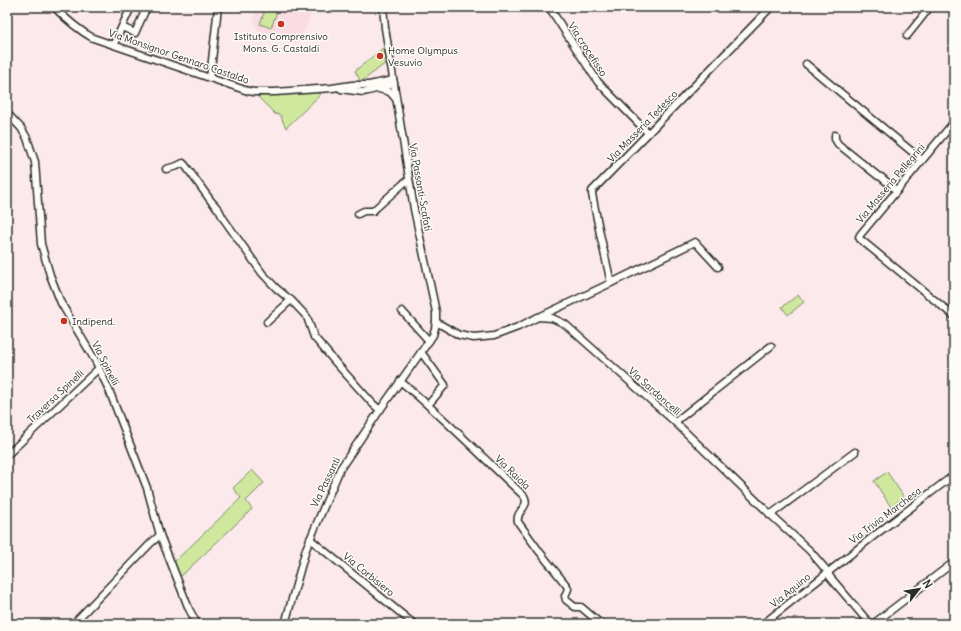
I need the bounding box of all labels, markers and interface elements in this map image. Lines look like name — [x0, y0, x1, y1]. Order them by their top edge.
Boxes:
marker: Istituto Comprensivo Mons. G. Castaldi — [276, 19, 286, 29]
street label: Via crocefisso — [565, 20, 610, 79]
street label: Via Monsignor Gennaro Castaldo — [107, 26, 251, 87]
place label: Istituto Comprensivo Mons. G. Castaldi — [234, 30, 328, 55]
place label: Home Olympus Vesuvio — [388, 44, 458, 69]
marker: Home Olympus Vesuvio — [375, 51, 385, 61]
street label: Via Masseria Tedesco — [604, 87, 680, 165]
street label: Via Masseria Pellegrini — [853, 141, 928, 226]
street label: Via Passanti-Scafati — [406, 142, 435, 232]
place label: Indipend. — [72, 315, 115, 328]
marker: Indipend. — [59, 316, 69, 326]
street label: Via Spinelli — [89, 339, 122, 388]
street label: Via Sardoncelli — [626, 364, 684, 418]
street label: Traversa Spinelli — [24, 367, 86, 426]
street label: Via Raiola — [492, 452, 533, 493]
street label: Via Passanti — [308, 455, 343, 509]
street label: Via Trivio Marchesa — [847, 484, 924, 547]
street label: Via Corbisiero — [340, 550, 397, 599]
north arrow — [899, 569, 939, 609]
street label: Via Aquino — [768, 570, 813, 611]
text: N — [920, 577, 936, 591]

